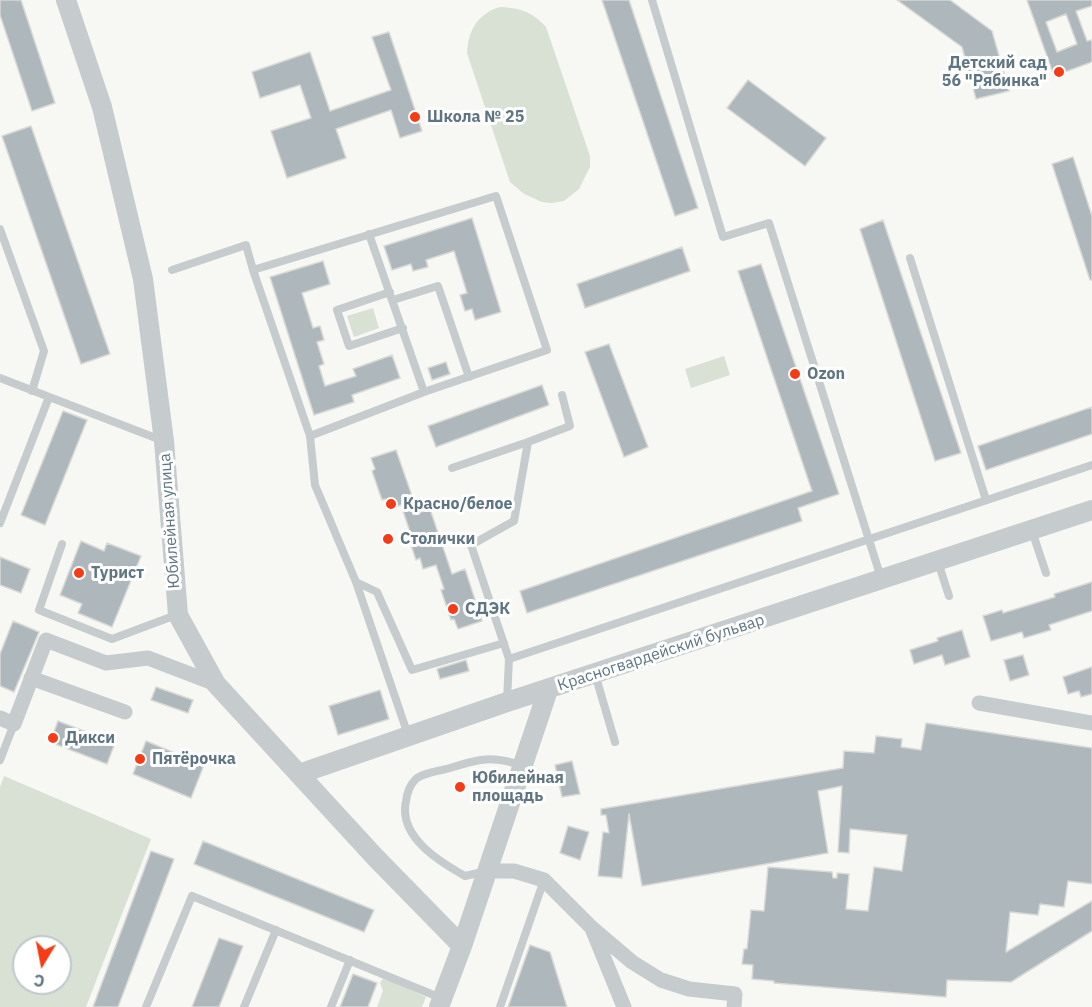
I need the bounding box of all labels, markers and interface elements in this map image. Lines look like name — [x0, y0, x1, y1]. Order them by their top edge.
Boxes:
place label: Детский сад 56 "Рябинка" — [942, 53, 1047, 91]
marker: Детский сад 56 "Рябинка" — [1052, 65, 1066, 79]
place label: Школа № 25 — [427, 107, 524, 127]
marker: Школа № 25 — [408, 110, 422, 124]
place label: Ozon — [807, 364, 845, 384]
marker: Ozon — [788, 367, 802, 381]
street label: Юбилейная улица — [156, 453, 184, 589]
place label: Красно/белое — [403, 494, 513, 514]
marker: Красно/белое — [384, 497, 398, 511]
place label: Столички — [400, 529, 475, 549]
marker: Столички — [381, 532, 395, 546]
place label: Турист — [91, 563, 144, 583]
marker: Турист — [72, 566, 86, 580]
place label: СДЭК — [465, 599, 510, 619]
marker: СДЭК — [446, 602, 460, 616]
street label: Красногвардейский бульвар — [555, 610, 767, 696]
place label: Дикси — [65, 728, 115, 748]
marker: Дикси — [46, 731, 60, 745]
place label: Пятёрочка — [152, 749, 236, 769]
marker: Пятёрочка — [133, 752, 147, 766]
place label: Юбилейная площадь — [472, 768, 564, 806]
marker: Юбилейная площадь — [453, 780, 467, 794]
north arrow — [12, 935, 72, 995]
text: С — [32, 970, 46, 992]

